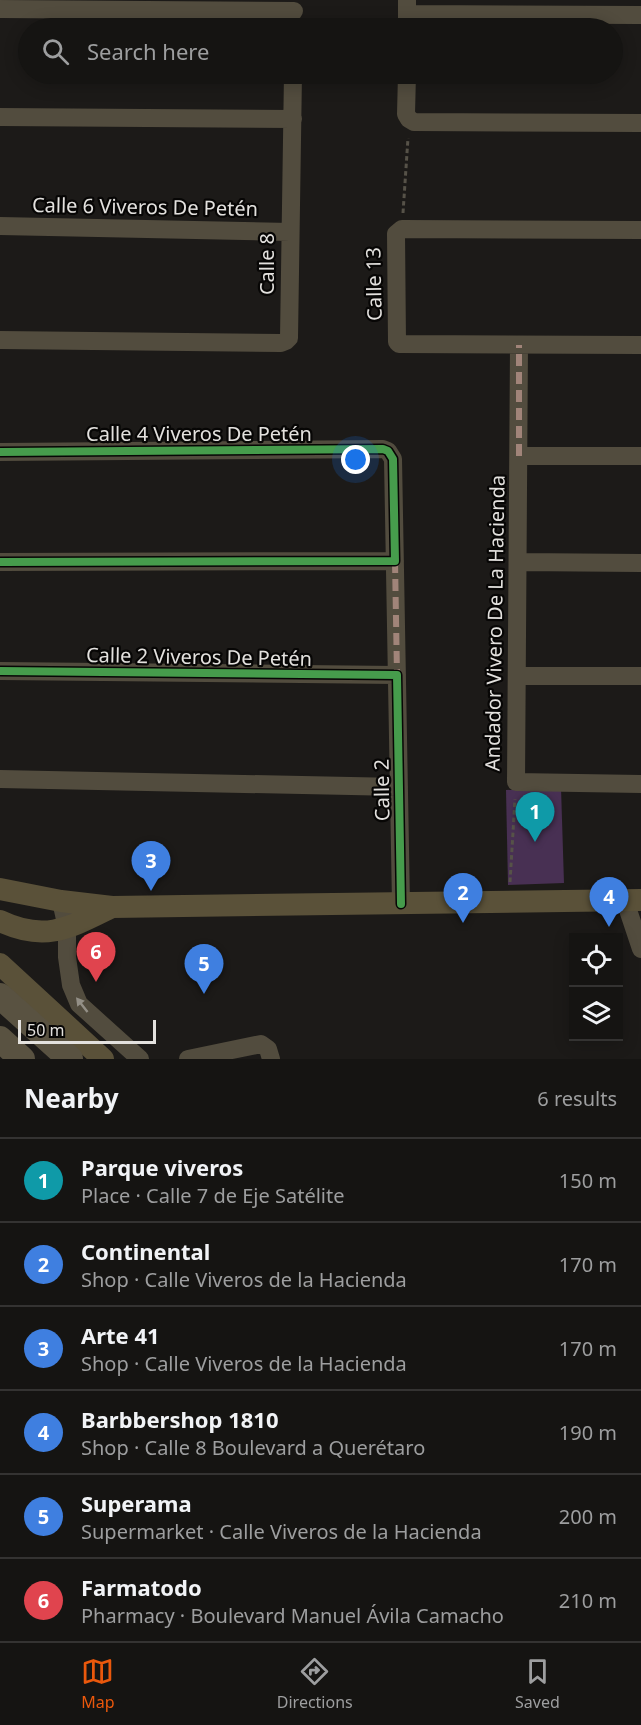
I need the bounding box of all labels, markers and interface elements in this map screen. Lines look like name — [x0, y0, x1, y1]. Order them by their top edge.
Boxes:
search box — [18, 18, 623, 84]
icon: search — [39, 35, 72, 68]
text: Search here — [87, 36, 209, 66]
street label: Calle 6 Viveros De Petén — [32, 191, 258, 222]
street label: Calle 8 — [253, 233, 280, 295]
street label: Calle 13 — [359, 247, 388, 321]
street label: Calle 4 Viveros De Petén — [86, 420, 312, 447]
your location — [341, 445, 370, 474]
street label: Andador Vivero De La Hacienda — [478, 475, 511, 771]
street label: Calle 2 Viveros De Petén — [86, 641, 312, 672]
street label: Calle 2 — [367, 759, 396, 821]
pin: 1 — [516, 792, 554, 842]
pin: 3 — [132, 842, 170, 891]
pin: 2 — [444, 874, 482, 923]
pin: 4 — [590, 878, 628, 927]
pin: 6 — [76, 932, 116, 982]
map controls — [569, 933, 623, 1041]
button: locate — [569, 933, 623, 987]
pin: 5 — [184, 944, 224, 994]
button: layers — [569, 987, 623, 1041]
one-way arrow — [76, 997, 89, 1013]
scale bar — [18, 1017, 156, 1044]
text: 50 m — [27, 1019, 64, 1041]
text: Nearby — [24, 1080, 119, 1116]
text: 6 results — [537, 1085, 617, 1112]
text: Parque viveros — [81, 1152, 243, 1182]
text: 1 — [38, 1167, 49, 1194]
text: 150 m — [559, 1167, 617, 1194]
text: Place · Calle 7 de Eje Satélite — [81, 1182, 344, 1209]
text: Continental — [81, 1236, 210, 1266]
text: 2 — [38, 1251, 49, 1278]
text: 170 m — [559, 1251, 617, 1278]
text: Shop · Calle Viveros de la Hacienda — [81, 1266, 407, 1293]
text: Arte 41 — [81, 1320, 160, 1350]
text: 3 — [38, 1335, 49, 1362]
text: 170 m — [559, 1335, 617, 1362]
text: Shop · Calle Viveros de la Hacienda — [81, 1350, 407, 1377]
text: Barbbershop 1810 — [81, 1404, 278, 1434]
text: 4 — [38, 1419, 49, 1446]
text: 190 m — [559, 1419, 617, 1446]
text: Shop · Calle 8 Boulevard a Querétaro — [81, 1434, 425, 1461]
text: Superama — [81, 1488, 192, 1518]
text: 5 — [38, 1503, 49, 1530]
text: 200 m — [559, 1503, 617, 1530]
text: Supermarket · Calle Viveros de la Hacienda — [81, 1518, 482, 1545]
text: Farmatodo — [81, 1572, 202, 1602]
text: 6 — [38, 1587, 49, 1614]
text: 210 m — [559, 1587, 617, 1614]
text: Pharmacy · Boulevard Manuel Ávila Camacho — [81, 1602, 504, 1629]
tab: Map — [81, 1655, 114, 1713]
tab: Directions — [277, 1655, 353, 1713]
tab: Saved — [515, 1655, 560, 1713]

